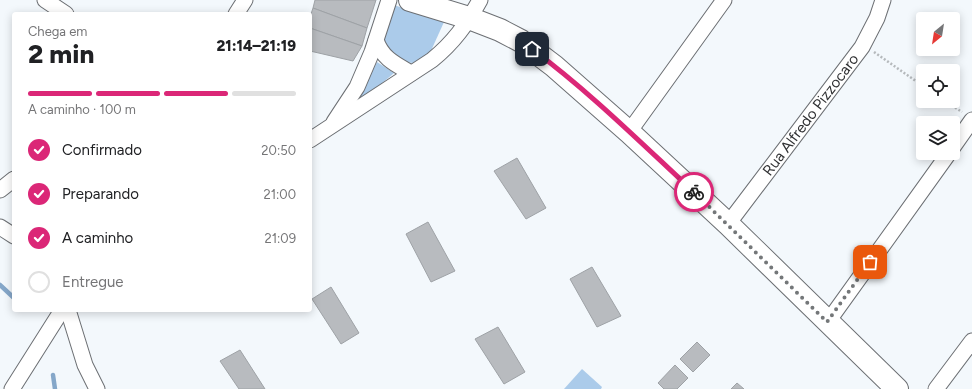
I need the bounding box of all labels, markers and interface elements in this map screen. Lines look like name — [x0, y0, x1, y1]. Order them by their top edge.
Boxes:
north arrow — [916, 12, 960, 56]
map controls — [916, 12, 960, 160]
text: Chega em — [28, 24, 87, 39]
pin — [515, 32, 549, 66]
text: 21:14–21:19 — [216, 37, 296, 55]
text: 2 min — [28, 38, 94, 70]
icon: home — [521, 38, 543, 60]
street label: Rua Alfredo Pizzocaro — [759, 50, 863, 179]
button: locate — [916, 64, 960, 108]
text: A caminho · 100 m — [28, 102, 136, 117]
button: layers — [916, 116, 960, 160]
icon: check — [28, 139, 50, 161]
text: Confirmado — [62, 141, 142, 159]
text: 20:50 — [261, 143, 296, 158]
courier — [674, 172, 714, 212]
icon: bike — [683, 181, 705, 203]
icon: check — [28, 183, 50, 205]
text: Preparando — [62, 185, 139, 203]
text: 21:00 — [263, 187, 296, 202]
icon: check — [28, 227, 50, 249]
text: A caminho — [62, 229, 133, 247]
text: 21:09 — [264, 231, 296, 246]
pin — [853, 245, 887, 279]
icon: bag — [859, 251, 881, 273]
text: Entregue — [62, 273, 124, 291]

